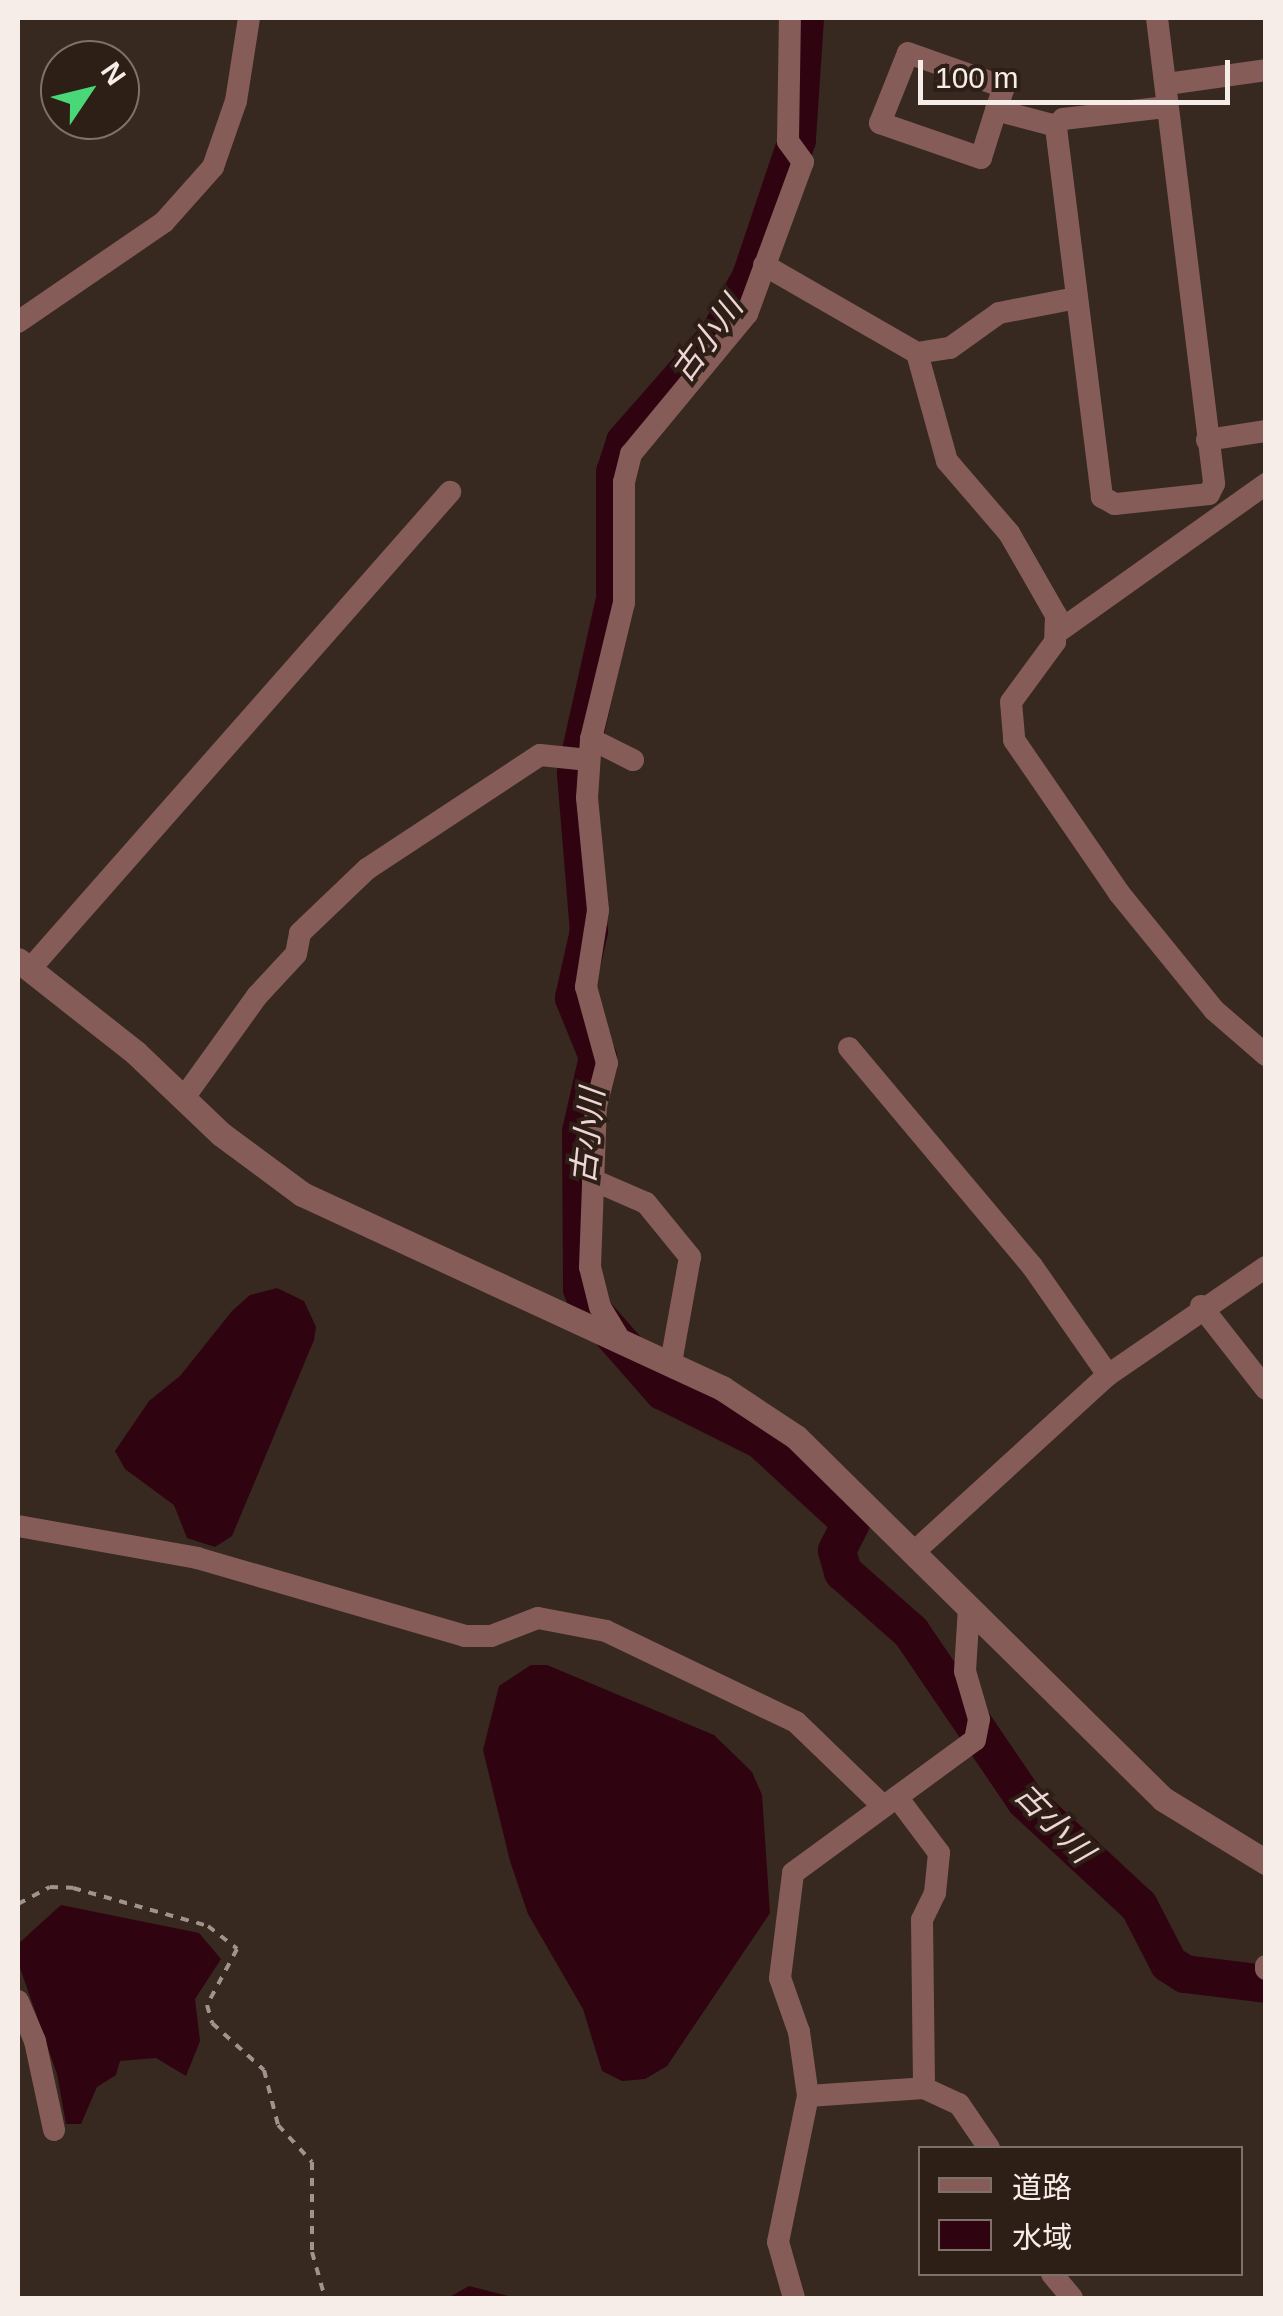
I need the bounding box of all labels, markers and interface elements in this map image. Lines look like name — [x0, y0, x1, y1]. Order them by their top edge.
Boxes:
north arrow — [40, 40, 140, 140]
scale bar — [923, 40, 1236, 102]
text: N — [95, 56, 132, 91]
text: 100 m — [935, 61, 1018, 94]
water label: 古小川 — [663, 289, 751, 389]
water label: 古小川 — [564, 1086, 612, 1186]
water label: 古小川 — [1007, 1775, 1101, 1871]
legend — [918, 2146, 1243, 2276]
text: 道路 — [1012, 2171, 1072, 2204]
text: 水域 — [1012, 2221, 1072, 2254]

